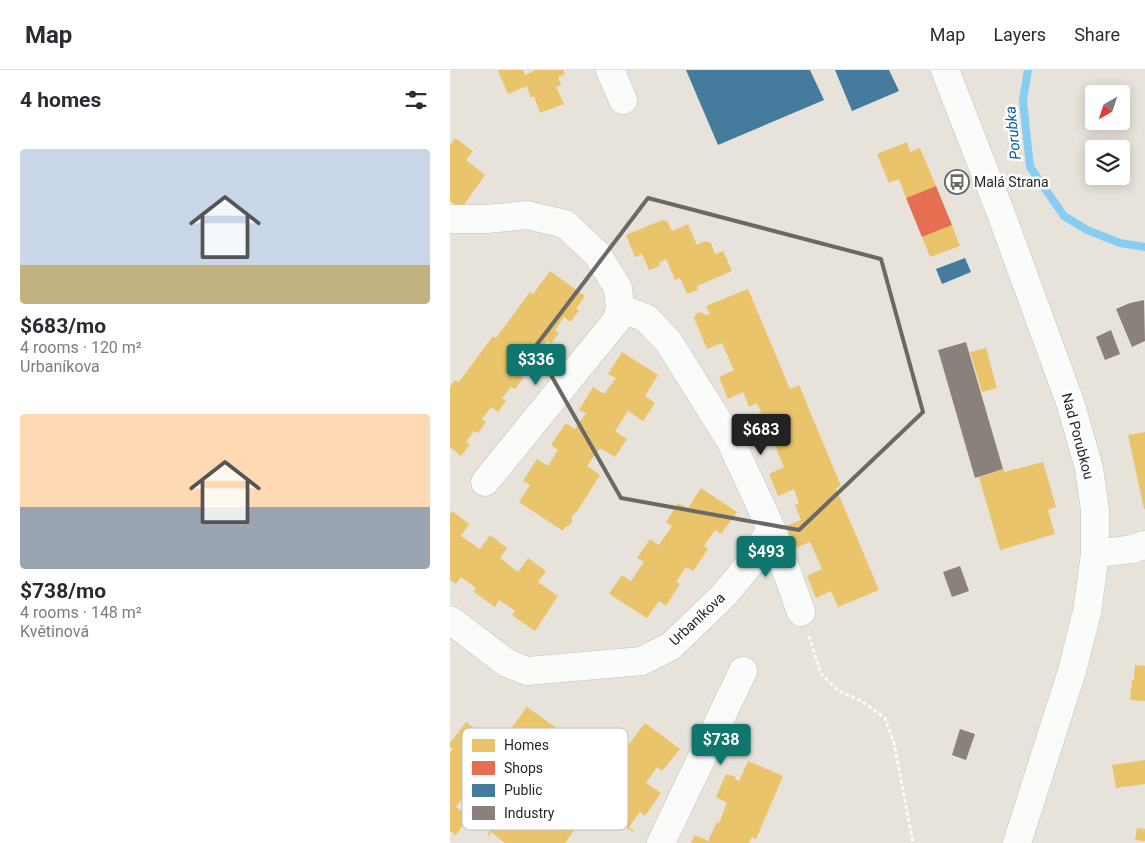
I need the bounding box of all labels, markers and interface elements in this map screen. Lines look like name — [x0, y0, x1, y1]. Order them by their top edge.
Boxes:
text: Map — [25, 21, 72, 49]
text: Map — [930, 24, 965, 45]
text: Layers — [993, 24, 1046, 45]
text: Share — [1074, 24, 1120, 45]
north arrow — [1085, 85, 1130, 130]
map controls — [1085, 85, 1130, 185]
icon: filters — [402, 86, 430, 114]
text: 4 homes — [20, 88, 101, 112]
water label: Porubka — [1001, 105, 1025, 161]
button: layers — [1085, 140, 1130, 185]
bus stop icon: Malá Strana — [944, 169, 970, 195]
place label: Malá Strana — [974, 174, 1049, 190]
icon: home — [180, 182, 270, 272]
text: $683/mo — [20, 314, 106, 338]
text: 4 rooms · 120 m² — [20, 338, 142, 357]
pin: $336 — [506, 344, 566, 386]
text: $336 — [518, 350, 554, 369]
text: Urbaníkova — [20, 357, 100, 376]
street label: Nad Porubkou — [1059, 391, 1097, 481]
pin: $683 — [731, 414, 791, 456]
text: $683 — [743, 420, 779, 439]
icon: home — [180, 447, 270, 537]
pin: $493 — [736, 536, 796, 578]
text: $493 — [748, 542, 784, 561]
text: $738/mo — [20, 579, 106, 603]
street label: Urbaníkova — [666, 589, 728, 649]
text: 4 rooms · 148 m² — [20, 603, 142, 622]
text: Květinová — [20, 622, 89, 641]
pin: $738 — [691, 724, 751, 766]
legend — [462, 728, 628, 830]
text: $738 — [703, 730, 739, 749]
text: Homes — [504, 737, 549, 753]
text: Shops — [504, 760, 543, 776]
text: Public — [504, 782, 543, 798]
text: Industry — [504, 805, 555, 821]

